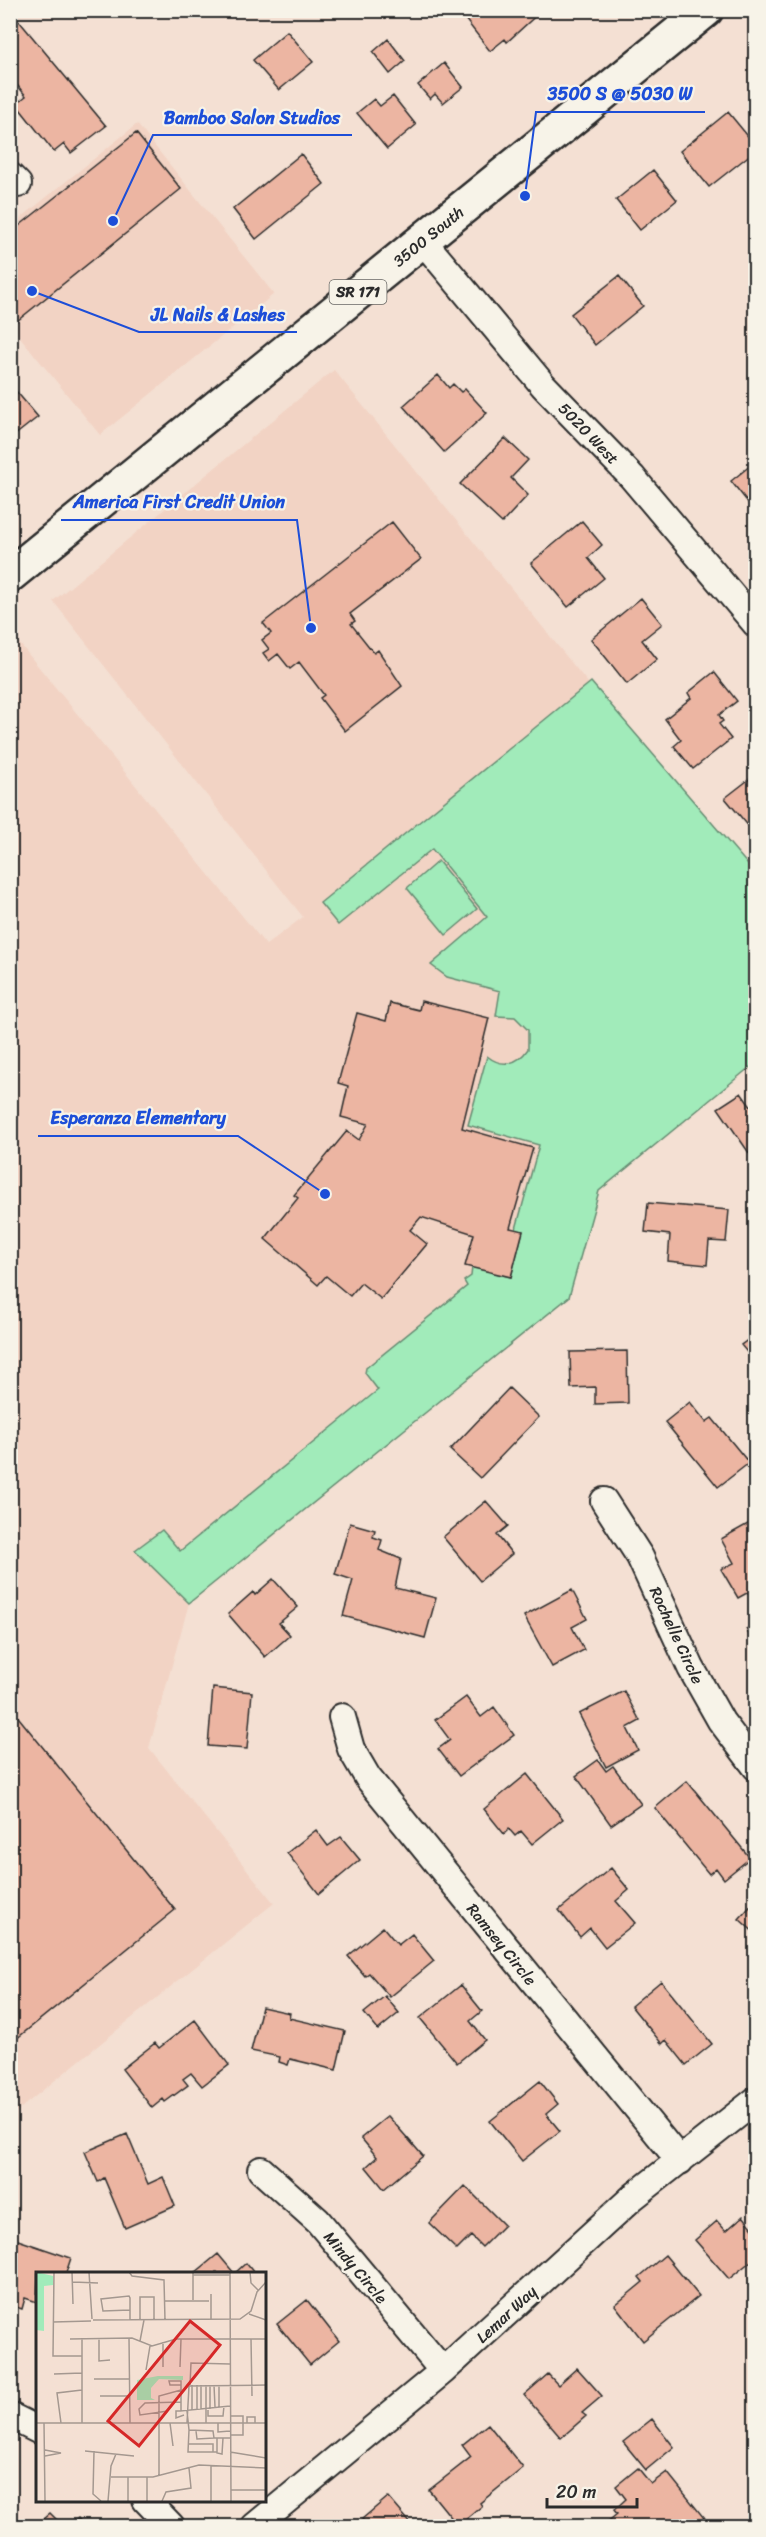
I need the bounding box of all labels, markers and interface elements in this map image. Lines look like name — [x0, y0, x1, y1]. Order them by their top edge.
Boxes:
callout: 3500 S @ 5030 W — [536, 76, 705, 112]
text: 3500 S @ 5030 W — [547, 78, 694, 110]
callout: Bamboo Salon Studios — [153, 99, 352, 135]
text: Bamboo Salon Studios — [164, 102, 341, 134]
street label: 3500 South — [386, 198, 470, 274]
road number: SR 171 — [330, 280, 386, 304]
callout: JL Nails & Lashes — [139, 296, 297, 332]
text: JL Nails & Lashes — [150, 299, 286, 331]
street label: 5020 West — [551, 395, 626, 472]
callout: America First Credit Union — [61, 484, 297, 520]
text: America First Credit Union — [72, 486, 285, 518]
callout: Esperanza Elementary — [38, 1100, 238, 1136]
text: Esperanza Elementary — [50, 1102, 226, 1134]
street label: Rochelle Circle — [641, 1581, 712, 1689]
street label: Ramsey Circle — [459, 1896, 544, 1992]
street label: Mindy Circle — [316, 2224, 395, 2311]
inset map — [36, 2272, 266, 2501]
street label: Lemar Way — [469, 2277, 544, 2351]
scale bar — [547, 2471, 637, 2509]
text: 20 m — [556, 2476, 596, 2508]

